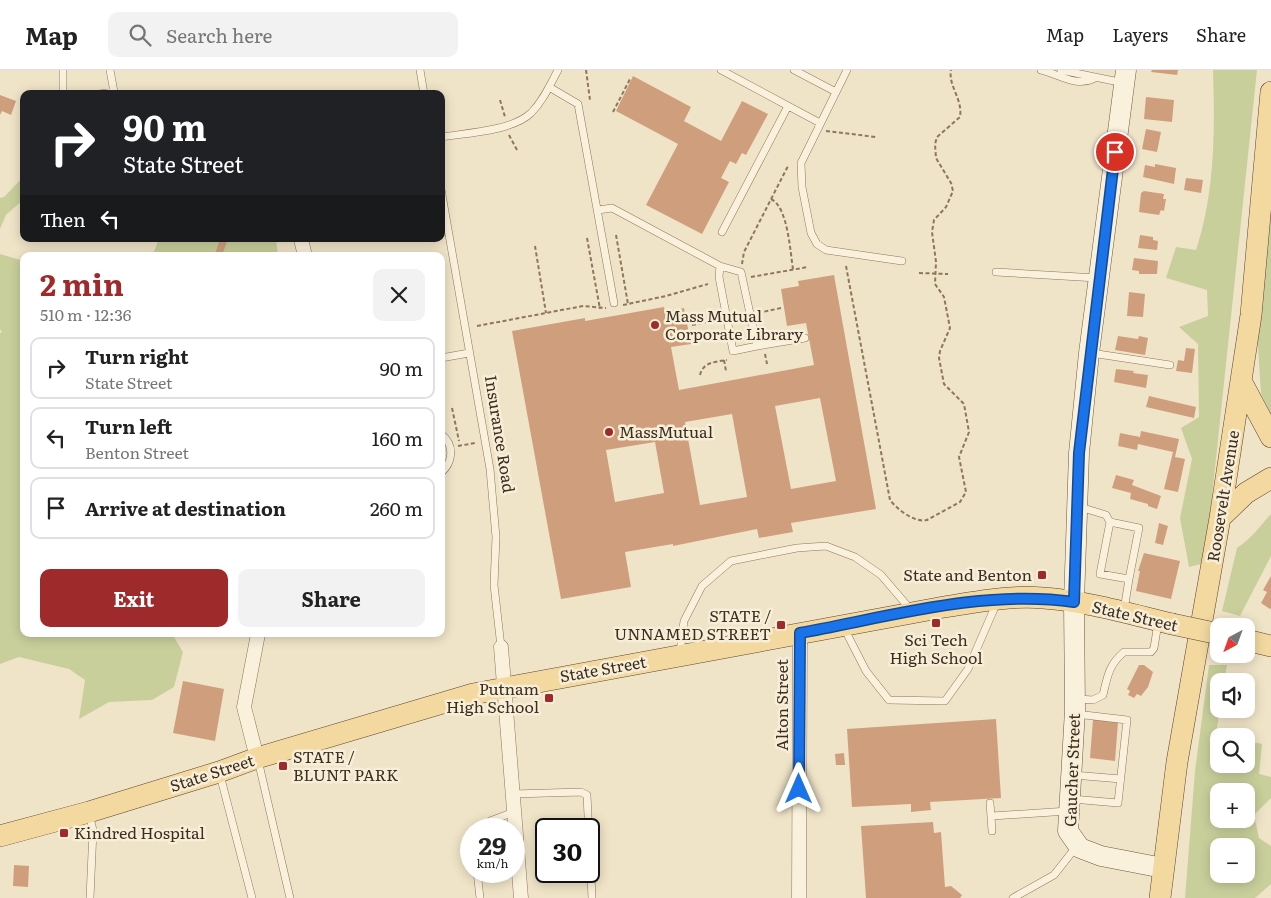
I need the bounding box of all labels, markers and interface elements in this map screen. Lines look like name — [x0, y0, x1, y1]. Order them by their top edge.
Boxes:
search box — [108, 12, 458, 57]
text: Map — [25, 17, 78, 52]
icon: search — [126, 21, 154, 49]
text: Search here — [166, 21, 272, 49]
text: Map — [1046, 21, 1084, 48]
text: Layers — [1112, 21, 1168, 48]
text: Share — [1196, 21, 1246, 48]
text: 90 m — [123, 100, 207, 152]
icon: right — [40, 110, 105, 175]
pin — [1094, 131, 1136, 173]
icon: arrive — [1101, 138, 1129, 166]
text: State Street — [123, 147, 243, 180]
text: Then — [40, 205, 86, 233]
icon: left — [96, 205, 124, 233]
text: 2 min — [40, 261, 124, 305]
button: close — [373, 269, 425, 321]
text: 510 m · 12:36 — [40, 302, 131, 326]
place label: Mass Mutual Corporate Library — [665, 303, 804, 345]
marker: Mass Mutual Corporate Library — [649, 319, 661, 331]
text: Turn right — [85, 342, 189, 370]
icon: right — [42, 354, 70, 382]
text: 90 m — [380, 354, 423, 382]
text: State Street — [85, 370, 173, 394]
street label: Insurance Road — [480, 373, 522, 495]
text: Turn left — [85, 412, 172, 440]
place label: MassMutual — [619, 419, 713, 443]
icon: left — [42, 424, 70, 452]
text: 160 m — [372, 424, 423, 452]
marker: MassMutual — [603, 426, 615, 438]
street label: Roosevelt Avenue — [1200, 428, 1244, 563]
text: Benton Street — [85, 440, 189, 464]
icon: arrive — [42, 494, 70, 522]
text: Arrive at destination — [85, 494, 286, 522]
text: 260 m — [370, 494, 423, 522]
place label: State and Benton — [903, 562, 1032, 586]
button: Exit — [40, 569, 228, 627]
button: Share — [238, 569, 425, 627]
marker: State and Benton — [1036, 569, 1048, 581]
street label: State Street — [1090, 593, 1181, 637]
place label: STATE / UNNAMED STREET — [614, 603, 771, 645]
marker: Sci Tech High School — [930, 617, 942, 629]
north arrow — [1210, 618, 1255, 662]
map controls — [1210, 618, 1255, 883]
marker: STATE / UNNAMED STREET — [775, 619, 787, 631]
place label: Sci Tech High School — [889, 627, 983, 669]
street label: State Street — [558, 649, 649, 687]
street label: Alton Street — [769, 658, 793, 751]
button: sound — [1210, 673, 1255, 718]
place label: Putnam High School — [446, 676, 539, 718]
marker: Putnam High School — [543, 692, 555, 704]
street label: Gaucher Street — [1057, 712, 1085, 827]
button: search — [1210, 728, 1255, 773]
place label: STATE / BLUNT PARK — [293, 744, 398, 786]
street label: State Street — [166, 747, 258, 797]
marker: STATE / BLUNT PARK — [277, 760, 289, 772]
position arrow — [772, 762, 824, 814]
button: + — [1210, 783, 1255, 828]
speed limit sign: 30 — [535, 818, 600, 883]
place label: Kindred Hospital — [74, 820, 205, 844]
text: 29 — [479, 826, 506, 863]
marker: Kindred Hospital — [58, 827, 70, 839]
button: − — [1210, 838, 1255, 883]
text: km/h — [477, 854, 508, 872]

